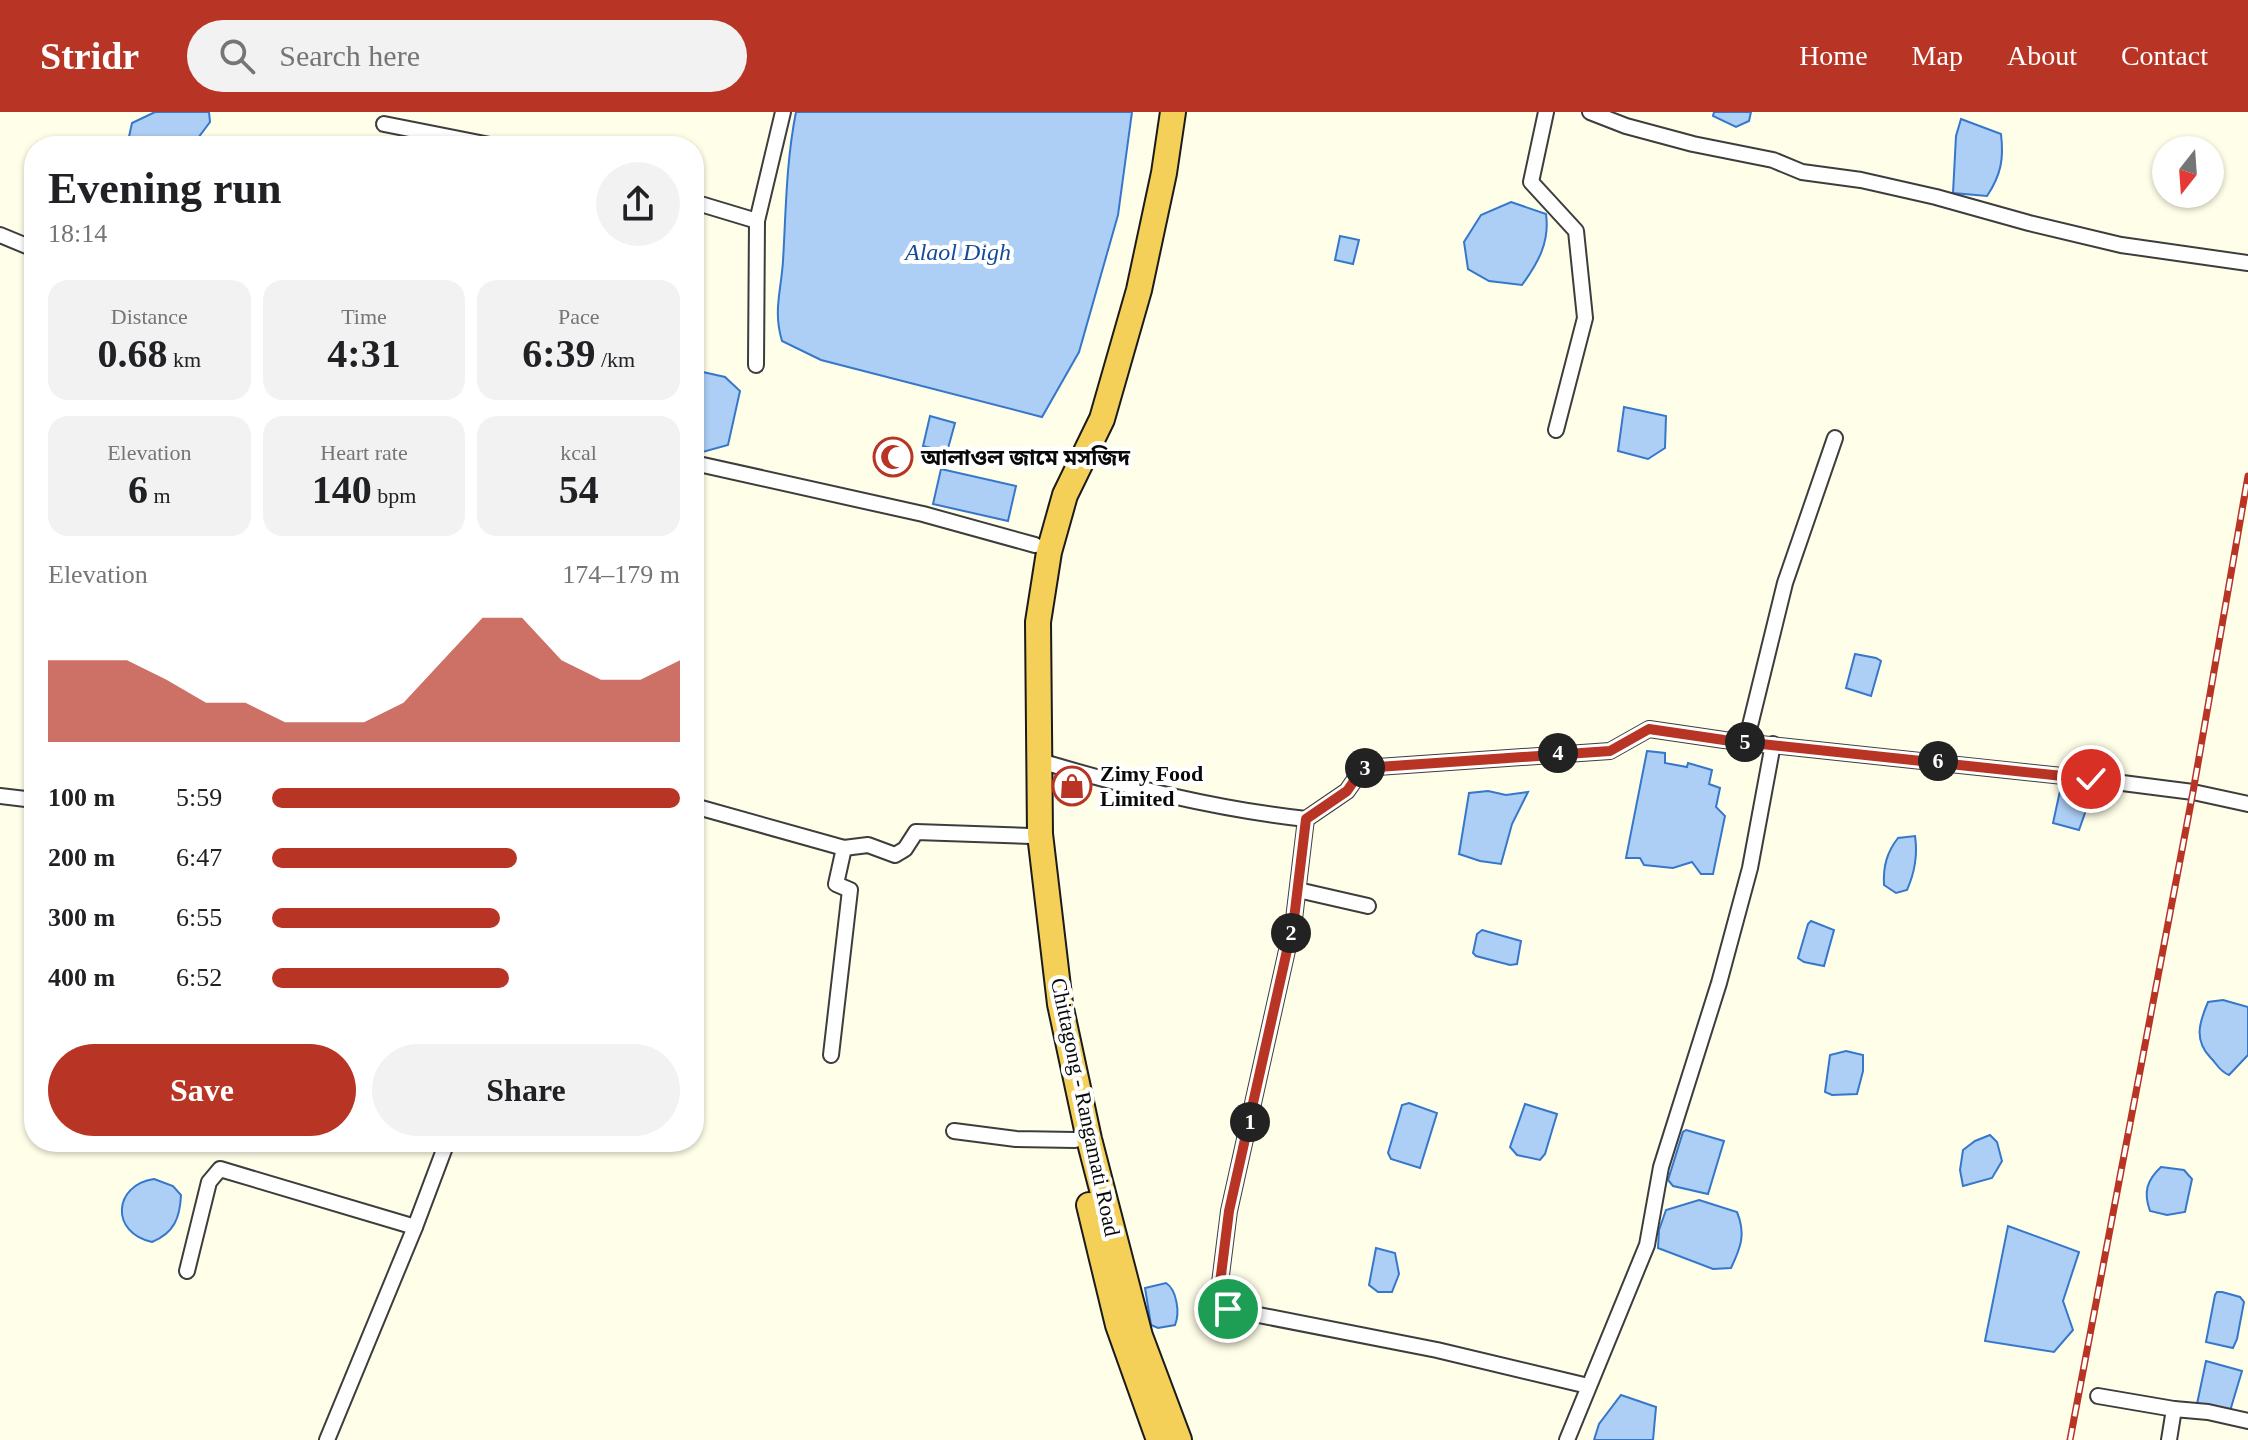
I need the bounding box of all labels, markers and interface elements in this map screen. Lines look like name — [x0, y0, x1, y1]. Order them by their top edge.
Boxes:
search box — [187, 20, 747, 92]
icon: search — [215, 34, 259, 78]
text: Stridr — [40, 35, 139, 77]
text: Search here — [279, 39, 420, 72]
text: Home — [1799, 40, 1868, 71]
text: Map — [1912, 40, 1963, 71]
text: About — [2007, 40, 2077, 71]
text: Contact — [2121, 40, 2208, 71]
north arrow — [2152, 136, 2224, 208]
map controls — [2152, 136, 2224, 208]
button: share — [596, 162, 680, 246]
text: Evening run — [48, 164, 282, 213]
text: 18:14 — [48, 219, 107, 248]
water label: Alaol Digh — [903, 239, 1011, 265]
text: Distance — [111, 304, 188, 329]
text: Time — [341, 304, 387, 329]
text: Pace — [558, 304, 599, 329]
text: 0.68 — [98, 331, 168, 376]
text: 4:31 — [327, 331, 401, 376]
text: 6:39 — [522, 331, 595, 376]
text: km — [168, 347, 201, 372]
text: /km — [595, 347, 635, 372]
mosque icon: আলাওল জামে মসজিদ — [872, 436, 914, 478]
text: Elevation — [107, 440, 191, 465]
text: Heart rate — [320, 440, 408, 465]
text: kcal — [560, 440, 597, 465]
place label: আলাওল জামে মসজিদ — [920, 445, 1130, 470]
text: 6 — [128, 467, 148, 512]
text: 140 — [312, 467, 372, 512]
text: 54 — [559, 467, 599, 512]
text: m — [148, 483, 171, 508]
text: bpm — [372, 483, 416, 508]
text: Elevation — [48, 560, 148, 589]
text: 174–179 m — [562, 560, 680, 589]
pin: 5 — [1725, 722, 1765, 762]
text: 5 — [1740, 729, 1751, 754]
pin: 4 — [1538, 733, 1578, 773]
text: 4 — [1553, 740, 1564, 765]
pin: 6 — [1918, 741, 1958, 781]
pin — [2057, 745, 2125, 813]
pin: 3 — [1345, 748, 1385, 788]
text: 6 — [1933, 748, 1944, 773]
text: 3 — [1360, 755, 1371, 780]
icon: check — [2069, 757, 2113, 801]
place label: Zimy Food Limited — [1100, 761, 1203, 811]
shop icon: Zimy Food Limited — [1051, 765, 1093, 807]
text: 100 m — [48, 783, 115, 812]
text: 5:59 — [176, 783, 222, 812]
text: 200 m — [48, 843, 115, 872]
text: 6:47 — [176, 843, 222, 872]
text: 300 m — [48, 903, 115, 932]
text: 6:55 — [176, 903, 222, 932]
pin: 2 — [1271, 913, 1311, 953]
text: 2 — [1286, 920, 1297, 945]
text: 400 m — [48, 963, 115, 992]
text: 6:52 — [176, 963, 222, 992]
street label: Chittagong - Rangamati Road — [1046, 976, 1125, 1239]
button: Save — [48, 1044, 356, 1136]
button: Share — [372, 1044, 680, 1136]
pin: 1 — [1230, 1102, 1270, 1142]
text: 1 — [1245, 1109, 1256, 1134]
pin — [1194, 1275, 1262, 1343]
icon: arrive — [1206, 1287, 1250, 1331]

